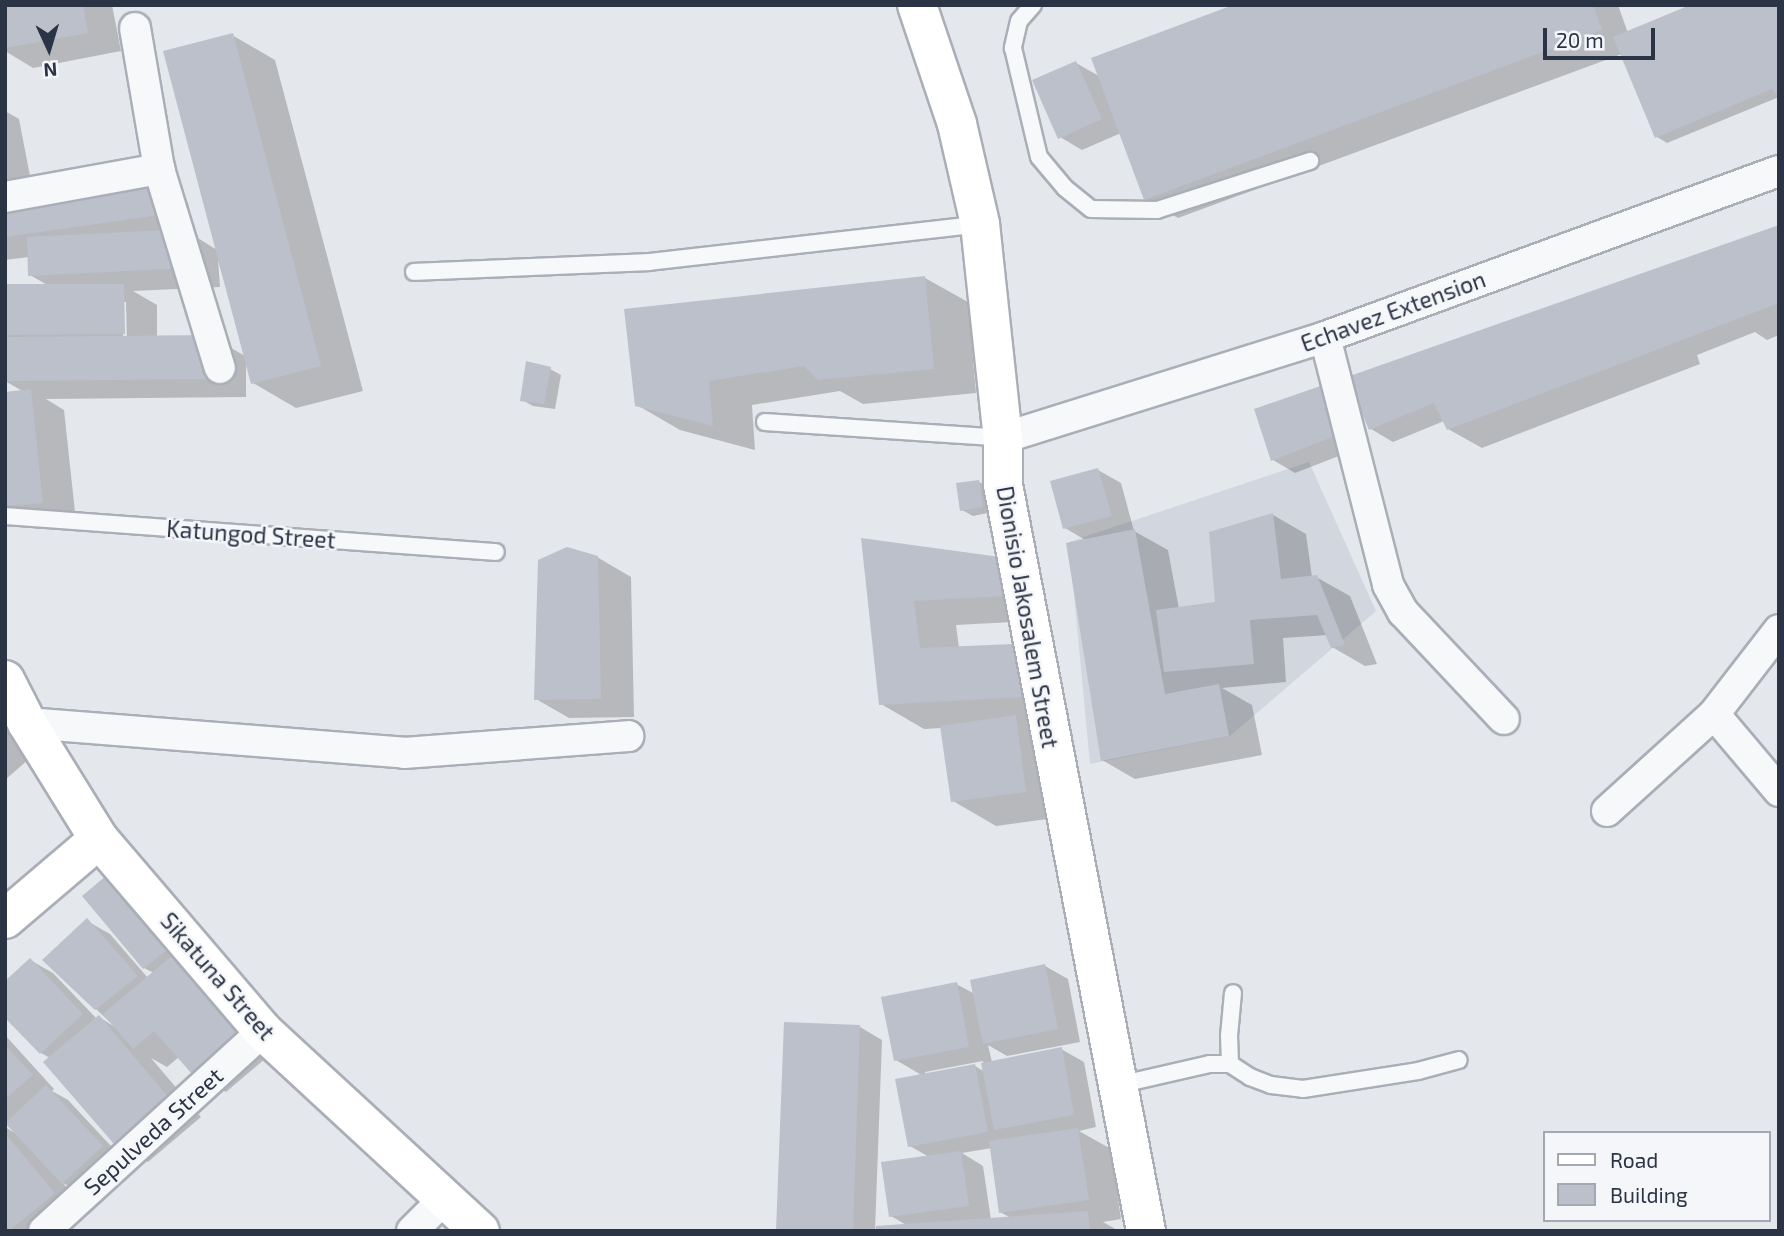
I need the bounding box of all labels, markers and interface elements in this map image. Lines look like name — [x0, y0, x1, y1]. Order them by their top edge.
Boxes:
north arrow — [14, 14, 84, 84]
scale bar — [1546, 14, 1658, 58]
text: 20 m — [1556, 27, 1604, 52]
text: N — [43, 58, 58, 82]
street label: Echavez Extension — [1297, 265, 1489, 357]
street label: Dionisio Jakosalem Street — [991, 484, 1065, 750]
street label: Katungod Street — [166, 514, 336, 554]
street label: Sikatuna Street — [155, 907, 281, 1045]
street label: Sepulveda Street — [78, 1061, 228, 1201]
legend — [1542, 1131, 1770, 1222]
text: Road — [1610, 1147, 1658, 1172]
text: Building — [1610, 1182, 1688, 1207]

